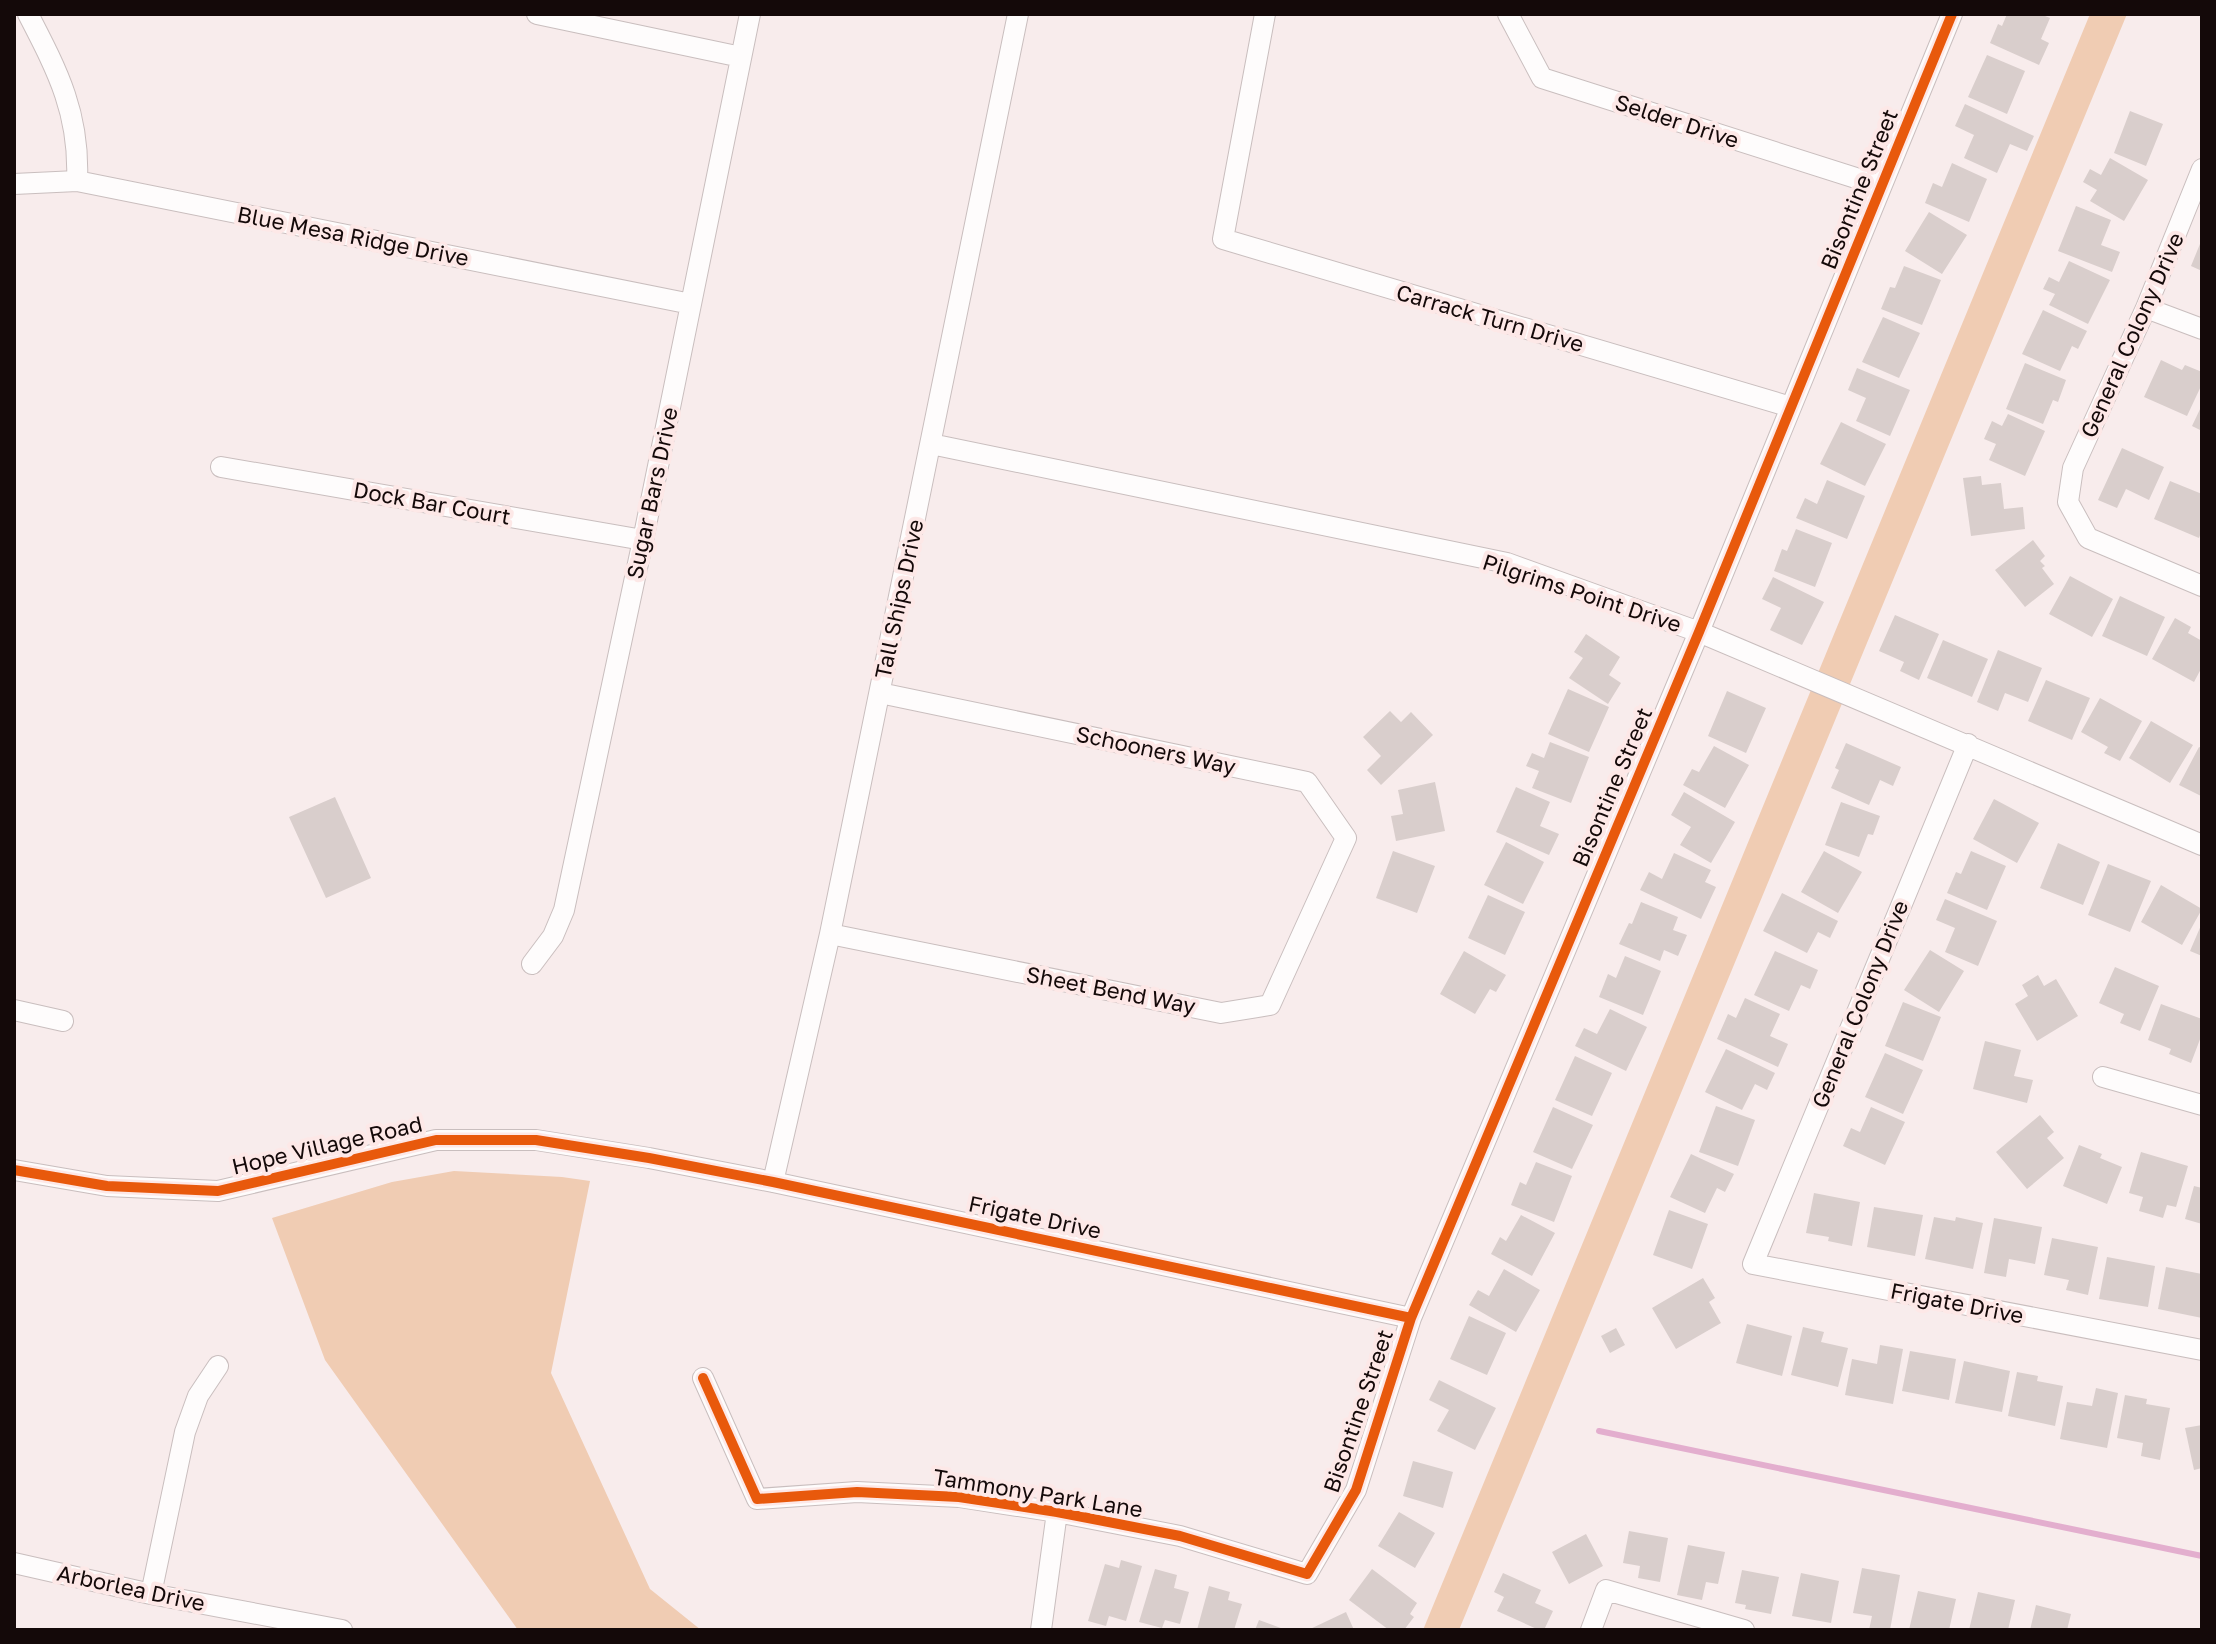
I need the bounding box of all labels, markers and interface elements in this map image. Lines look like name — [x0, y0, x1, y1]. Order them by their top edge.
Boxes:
street label: Selder Drive — [1612, 88, 1742, 153]
street label: Bisontine Street — [1814, 105, 1903, 273]
street label: Blue Mesa Ridge Drive — [235, 200, 471, 271]
street label: General Colony Drive — [2074, 228, 2189, 441]
street label: Carrack Turn Drive — [1393, 278, 1587, 357]
street label: Sugar Bars Drive — [620, 405, 683, 581]
street label: Dock Bar Court — [351, 475, 513, 530]
street label: Tall Ships Drive — [868, 517, 929, 681]
street label: Pilgrims Point Drive — [1479, 548, 1685, 637]
street label: Bisontine Street — [1566, 703, 1657, 871]
street label: Schooners Way — [1074, 719, 1238, 780]
street label: General Colony Drive — [1806, 896, 1914, 1112]
street label: Sheet Bend Way — [1024, 960, 1198, 1019]
street label: Hope Village Road — [229, 1109, 425, 1180]
street label: Frigate Drive — [966, 1189, 1104, 1244]
street label: Frigate Drive — [1888, 1276, 2026, 1329]
street label: Bisontine Street — [1317, 1326, 1398, 1496]
street label: Tammony Park Lane — [931, 1463, 1145, 1522]
street label: Arborlea Drive — [55, 1559, 208, 1616]

